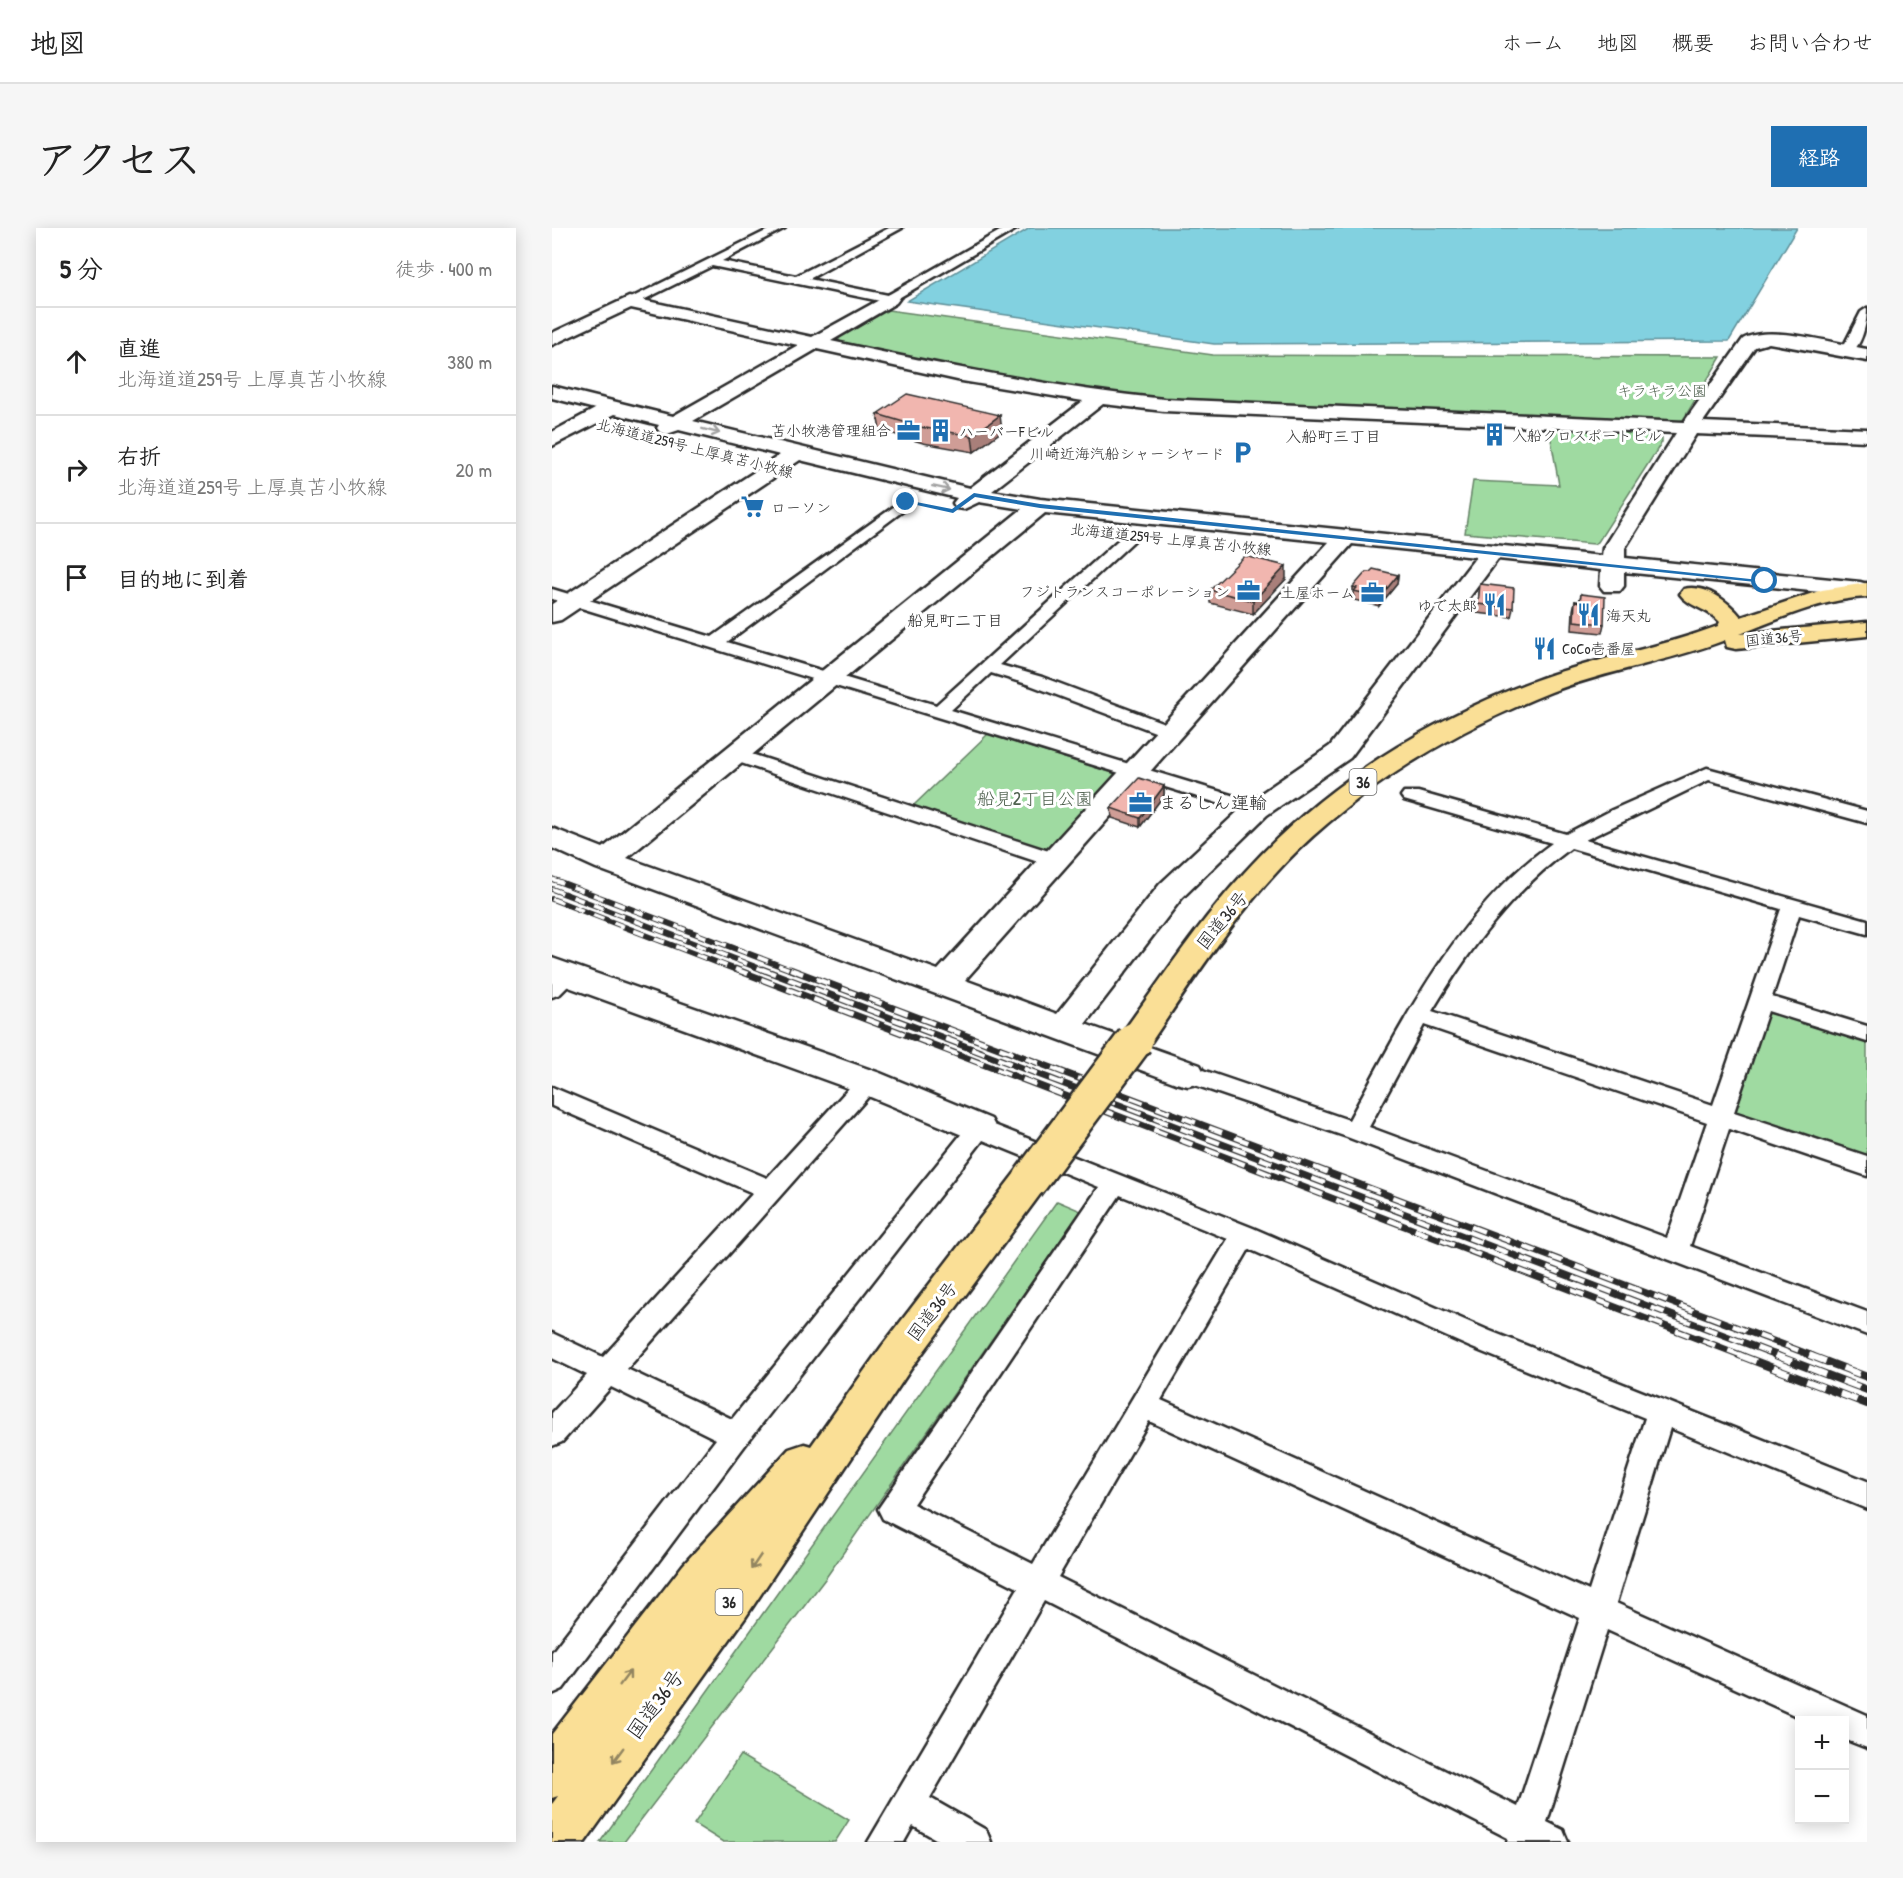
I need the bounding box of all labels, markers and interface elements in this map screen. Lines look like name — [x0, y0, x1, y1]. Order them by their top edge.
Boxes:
text: 地図 — [30, 24, 86, 62]
text: ホーム — [1502, 28, 1564, 57]
text: 地図 — [1597, 28, 1639, 57]
text: 概要 — [1672, 28, 1714, 57]
text: お問い合わせ — [1747, 28, 1873, 57]
button: 経路 — [1771, 126, 1867, 187]
text: アクセス — [36, 130, 201, 187]
text: 5 分 — [60, 251, 103, 286]
text: 徒歩 · 400 m — [395, 255, 492, 282]
text: 直進 — [117, 333, 161, 363]
icon: ahead — [60, 345, 93, 378]
text: 380 m — [447, 348, 492, 375]
text: 北海道道259号 上厚真苫小牧線 — [117, 365, 387, 392]
park label: キラキラ公園 — [1617, 380, 1707, 401]
street label: 北海道道259号 上厚真苫小牧線 — [594, 413, 796, 483]
office icon: 苫小牧港管理組合 — [896, 417, 922, 443]
building icon: ハーバーFビル — [928, 418, 954, 444]
place label: 苫小牧港管理組合 — [771, 420, 891, 441]
place label: ハーバーFビル — [959, 421, 1054, 442]
building icon: 入船クロスポートビル — [1481, 422, 1507, 448]
district label: 入船町三丁目 — [1285, 425, 1381, 447]
place label: 入船クロスポートビル — [1512, 425, 1662, 446]
one-way arrow — [701, 426, 720, 437]
parking icon: 川崎近海汽船シャーシヤード — [1230, 440, 1256, 466]
text: 右折 — [117, 441, 161, 471]
place label: 川崎近海汽船シャーシヤード — [1030, 443, 1225, 464]
icon: right — [60, 453, 93, 486]
text: 20 m — [455, 456, 492, 483]
text: 北海道道259号 上厚真苫小牧線 — [117, 473, 387, 500]
one-way arrow — [931, 483, 950, 495]
route end — [892, 488, 918, 514]
supermarket icon: ローソン — [740, 494, 766, 520]
place label: ローソン — [771, 497, 831, 518]
street label: 北海道道259号 上厚真苫小牧線 — [1069, 518, 1273, 560]
icon: arrive — [60, 561, 93, 594]
text: 目的地に到着 — [117, 564, 249, 594]
route start — [1751, 567, 1777, 593]
office icon: フジトランスコーポレーション — [1235, 578, 1261, 604]
office icon: 土屋ホーム — [1360, 579, 1386, 605]
place label: フジトランスコーポレーション — [1020, 581, 1230, 602]
place label: 土屋ホーム — [1281, 582, 1355, 603]
restaurant icon: ゆで太郎 — [1482, 592, 1508, 618]
place label: ゆで太郎 — [1417, 595, 1477, 616]
restaurant icon: 海天丸 — [1575, 602, 1601, 628]
place label: 海天丸 — [1606, 605, 1651, 626]
district label: 船見町二丁目 — [907, 609, 1003, 631]
street label: 国道36号 — [1744, 625, 1804, 651]
restaurant icon: CoCo壱番屋 — [1531, 635, 1557, 661]
place label: CoCo壱番屋 — [1562, 638, 1636, 659]
road number: 36 — [1350, 769, 1376, 795]
park label: 船見2丁目公園 — [977, 786, 1093, 811]
office icon: まるしん運輸 — [1128, 789, 1154, 815]
place label: まるしん運輸 — [1159, 790, 1267, 815]
street label: 国道36号 — [1190, 885, 1254, 955]
street label: 国道36号 — [901, 1276, 963, 1346]
one-way arrow — [750, 1554, 762, 1570]
road number: 36 — [716, 1589, 742, 1615]
street label: 国道36号 — [620, 1663, 690, 1745]
one-way arrow — [619, 1670, 632, 1686]
map controls — [1795, 1716, 1849, 1824]
button: + — [1795, 1716, 1849, 1770]
one-way arrow — [612, 1746, 624, 1762]
button: − — [1795, 1770, 1849, 1824]

